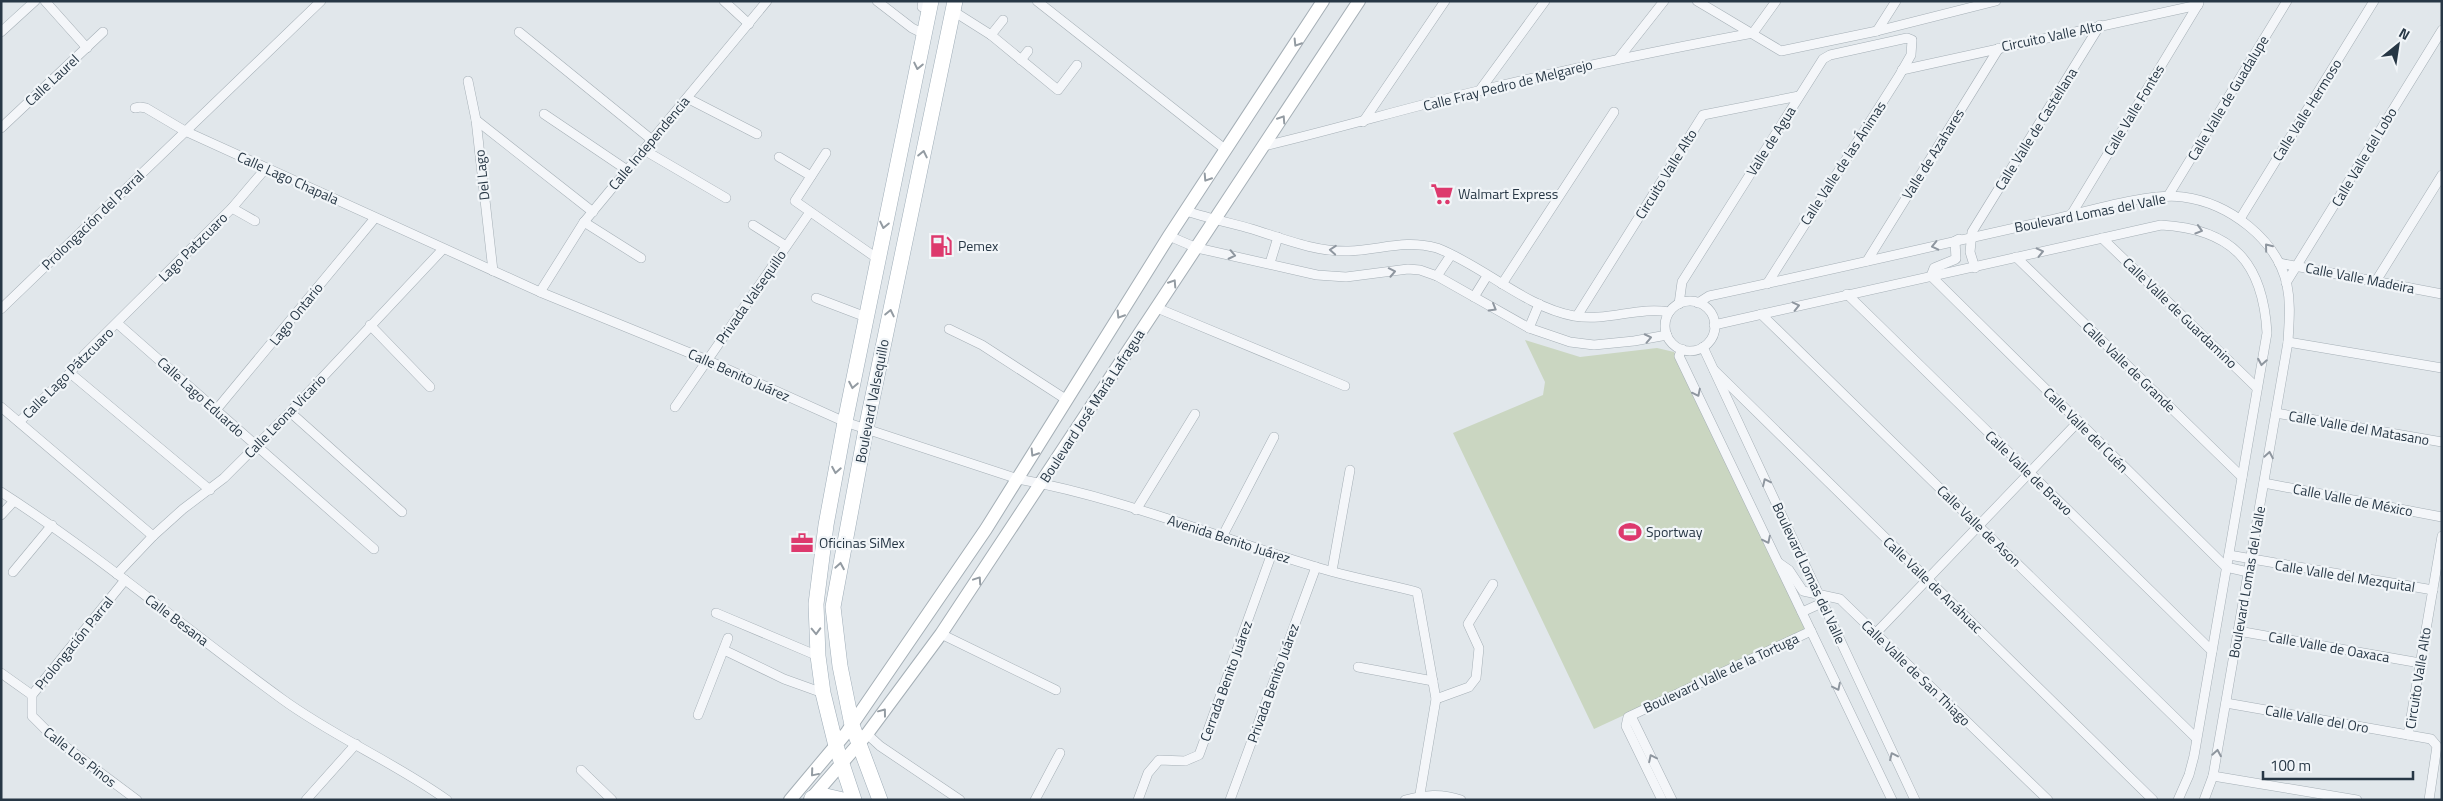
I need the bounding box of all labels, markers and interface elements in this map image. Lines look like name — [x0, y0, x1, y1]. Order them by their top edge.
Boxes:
street label: Circuito Valle Alto — [1999, 15, 2104, 56]
north arrow — [2373, 20, 2423, 70]
text: N — [2395, 22, 2414, 45]
street label: Calle Valle de Guadalupe — [2182, 31, 2273, 164]
one-way arrow — [1293, 37, 1303, 46]
street label: Calle Laurel — [20, 49, 83, 110]
street label: Calle Fray Pedro de Melgarejo — [1421, 53, 1595, 116]
street label: Calle Valle Hermoso — [2267, 55, 2346, 165]
street label: Calle Valle Fontes — [2098, 60, 2169, 159]
one-way arrow — [913, 62, 923, 71]
street label: Calle Valle de Castellana — [1989, 63, 2082, 194]
street label: Calle Independencia — [603, 91, 694, 194]
street label: Calle Valle de las Ánimas — [1795, 97, 1891, 229]
street label: Valle de Agua — [1741, 102, 1800, 180]
street label: Calle Valle del Lobo — [2326, 103, 2401, 210]
street label: Valle de Azahares — [1896, 104, 1969, 203]
one-way arrow — [1276, 115, 1285, 124]
street label: Circuito Valle Alto — [1629, 125, 1702, 223]
street label: Calle Lago Chapala — [234, 146, 342, 209]
street label: Del Lago — [468, 149, 495, 201]
one-way arrow — [917, 149, 928, 158]
street label: Prolongación del Parral — [36, 165, 149, 274]
one-way arrow — [1204, 173, 1213, 182]
supermarket icon: Walmart Express — [1429, 181, 1455, 207]
place label: Walmart Express — [1458, 183, 1558, 204]
street label: Boulevard Lomas del Valle — [2012, 188, 2167, 237]
street label: Lago Patzcuaro — [153, 207, 232, 286]
one-way arrow — [880, 221, 890, 230]
one-way arrow — [2194, 225, 2203, 235]
fuel station icon: Pemex — [928, 233, 954, 259]
place label: Pemex — [958, 235, 999, 256]
one-way arrow — [1930, 240, 1939, 250]
one-way arrow — [1329, 244, 1337, 255]
one-way arrow — [2265, 244, 2273, 253]
street label: Privada Valsequillo — [710, 245, 791, 348]
one-way arrow — [2036, 247, 2044, 258]
one-way arrow — [1228, 250, 1237, 260]
street label: Calle Valle de Guardamino — [2118, 252, 2242, 373]
street label: Calle Valle Madeira — [2304, 257, 2416, 298]
one-way arrow — [1387, 267, 1396, 278]
street label: Lago Ontario — [264, 278, 327, 350]
one-way arrow — [1167, 280, 1177, 289]
one-way arrow — [1791, 301, 1800, 312]
one-way arrow — [1488, 302, 1497, 312]
one-way arrow — [884, 308, 894, 317]
one-way arrow — [1116, 310, 1126, 319]
street label: Calle Valle de Grande — [2078, 316, 2181, 417]
street label: Calle Lago Pátzcuaro — [17, 322, 118, 423]
street label: Boulevard José María Lafragua — [1034, 325, 1149, 487]
one-way arrow — [1643, 333, 1652, 344]
street label: Boulevard Valsequillo — [849, 337, 894, 465]
street label: Calle Benito Juárez — [685, 343, 794, 406]
street label: Calle Lago Eduardo — [153, 351, 250, 442]
one-way arrow — [2257, 357, 2267, 366]
street label: Calle Leona Vicario — [239, 369, 330, 462]
one-way arrow — [848, 380, 858, 389]
street label: Calle Valle del Cuén — [2039, 382, 2134, 477]
one-way arrow — [1691, 388, 1701, 397]
street label: Calle Valle del Matasano — [2287, 405, 2431, 450]
street label: Calle Valle de Bravo — [1981, 425, 2078, 520]
one-way arrow — [1030, 448, 1040, 457]
one-way arrow — [2263, 451, 2273, 459]
one-way arrow — [832, 466, 842, 474]
one-way arrow — [1761, 478, 1772, 487]
street label: Calle Valle de México — [2291, 478, 2415, 521]
street label: Calle Valle de Ason — [1932, 480, 2026, 571]
street label: Boulevard Lomas del Valle — [1767, 499, 1851, 647]
street label: Boulevard Lomas del Valle — [2223, 504, 2270, 660]
street label: Avenida Benito Juárez — [1165, 509, 1293, 568]
sports icon: Sportway — [1617, 519, 1643, 545]
place label: Sportway — [1646, 521, 1703, 542]
office icon: Oficinas SiMex — [789, 530, 815, 556]
place label: Oficinas SiMex — [819, 532, 906, 553]
street label: Calle Valle de Anáhuac — [1879, 532, 1988, 638]
one-way arrow — [1761, 535, 1771, 544]
street label: Calle Valle del Mezquital — [2274, 554, 2417, 597]
one-way arrow — [834, 561, 844, 570]
one-way arrow — [972, 576, 981, 585]
street label: Calle Besana — [141, 589, 214, 651]
street label: Prolongación Parral — [29, 591, 118, 694]
street label: Calle Valle de San Thiago — [1857, 615, 1976, 731]
street label: Cerrada Benito Juárez — [1194, 618, 1257, 744]
street label: Privada Benito Juárez — [1241, 620, 1304, 745]
street label: Calle Valle de Oaxaca — [2267, 625, 2391, 668]
street label: Circuito Valle Alto — [2399, 626, 2436, 730]
one-way arrow — [811, 627, 822, 635]
street label: Boulevard Valle de la Tortuga — [1639, 627, 1802, 718]
one-way arrow — [1831, 681, 1841, 690]
street label: Calle Valle del Oro — [2264, 699, 2371, 738]
one-way arrow — [877, 708, 886, 718]
street label: Calle Los Pinos — [39, 721, 121, 792]
scale bar — [2263, 748, 2413, 780]
one-way arrow — [2212, 749, 2222, 758]
one-way arrow — [1889, 752, 1900, 761]
one-way arrow — [1647, 754, 1658, 763]
text: 100 m — [2270, 754, 2311, 777]
one-way arrow — [810, 768, 819, 777]

